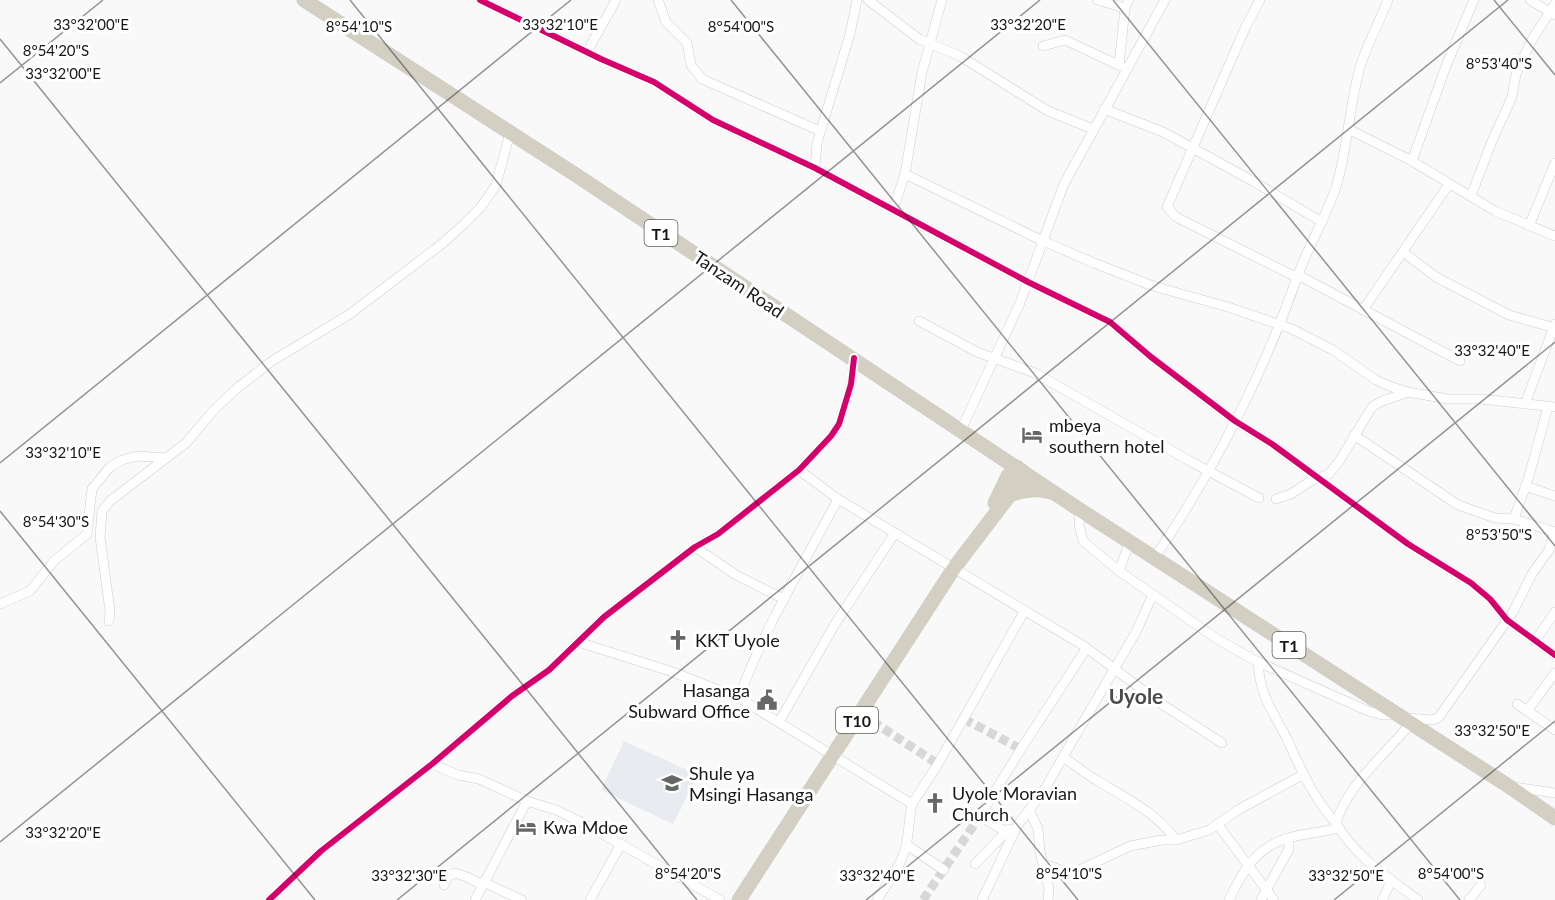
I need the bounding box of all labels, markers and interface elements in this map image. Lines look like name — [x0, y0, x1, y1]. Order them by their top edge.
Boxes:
text: 33°32'00"E — [53, 15, 129, 33]
text: 33°32'10"E — [522, 15, 598, 33]
text: 33°32'20"E — [990, 15, 1066, 33]
text: 8°54'10"S — [326, 17, 392, 35]
text: 8°54'00"S — [708, 17, 774, 35]
text: 8°54'20"S — [23, 41, 89, 59]
text: 8°53'40"S — [1466, 54, 1532, 72]
text: 33°32'00"E — [25, 64, 101, 82]
road number: T1 — [644, 220, 678, 246]
street label: Tanzam Road — [690, 246, 788, 322]
text: 33°32'40"E — [1454, 341, 1530, 359]
place label: mbeya southern hotel — [1049, 414, 1165, 457]
hotel icon: mbeya southern hotel — [1020, 423, 1044, 447]
text: 33°32'10"E — [25, 443, 101, 461]
text: 8°54'30"S — [23, 512, 89, 530]
text: 8°53'50"S — [1466, 525, 1532, 543]
church icon: KKT Uyole — [666, 628, 690, 652]
place label: KKT Uyole — [695, 629, 780, 651]
road number: T1 — [1272, 632, 1306, 658]
place label: Hasanga Subward Office — [628, 679, 750, 722]
district label: Uyole — [1109, 683, 1163, 708]
public building icon: Hasanga Subward Office — [755, 688, 779, 712]
road number: T10 — [836, 707, 878, 733]
text: 33°32'50"E — [1454, 721, 1530, 739]
place label: Shule ya Msingi Hasanga — [689, 762, 813, 805]
school or university icon: Shule ya Msingi Hasanga — [660, 771, 684, 795]
place label: Uyole Moravian Church — [952, 782, 1077, 825]
church icon: Uyole Moravian Church — [923, 791, 947, 815]
hotel icon: Kwa Mdoe — [514, 815, 538, 839]
place label: Kwa Mdoe — [543, 816, 628, 838]
text: 33°32'20"E — [25, 823, 101, 841]
text: 8°54'20"S — [655, 864, 721, 882]
text: 8°54'10"S — [1036, 864, 1102, 882]
text: 8°54'00"S — [1418, 864, 1484, 882]
text: 33°32'30"E — [371, 866, 447, 884]
text: 33°32'40"E — [839, 866, 915, 884]
text: 33°32'50"E — [1308, 866, 1384, 884]

